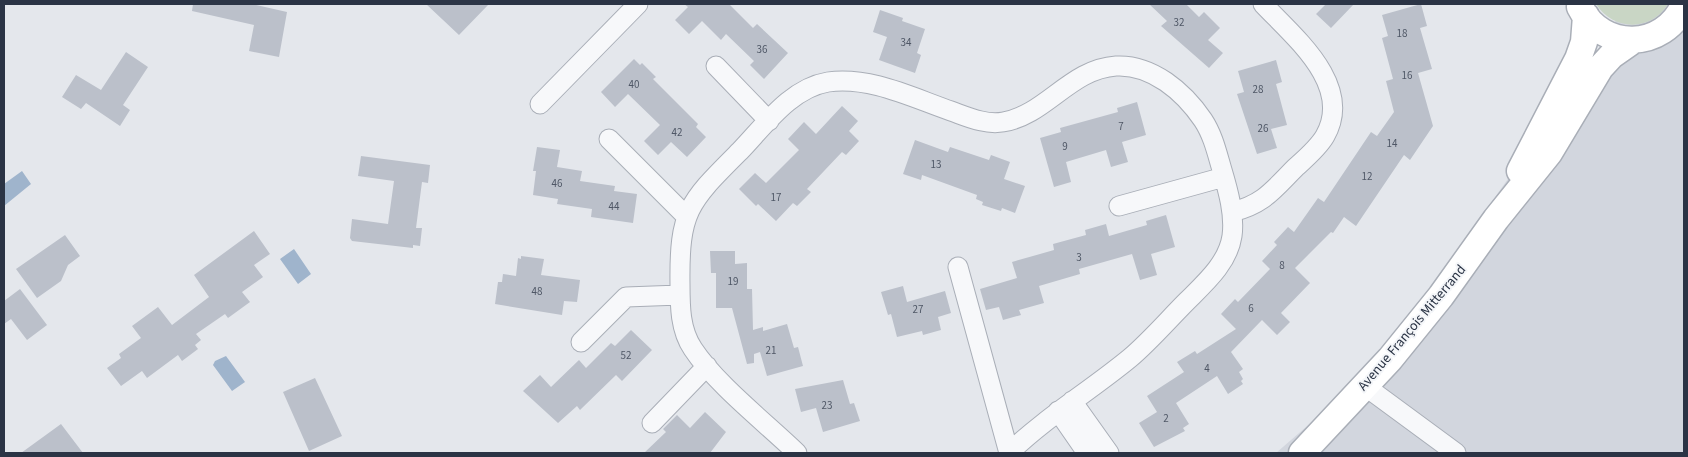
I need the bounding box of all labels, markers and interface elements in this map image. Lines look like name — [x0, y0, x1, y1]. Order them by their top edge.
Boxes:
house number: 32 — [1174, 15, 1184, 30]
house number: 18 — [1397, 26, 1408, 41]
house number: 34 — [901, 35, 912, 50]
house number: 36 — [757, 42, 768, 57]
house number: 16 — [1402, 68, 1413, 83]
house number: 40 — [629, 77, 639, 92]
house number: 28 — [1253, 82, 1264, 97]
house number: 7 — [1118, 119, 1124, 134]
house number: 26 — [1258, 121, 1269, 136]
house number: 42 — [672, 125, 682, 140]
house number: 14 — [1387, 136, 1398, 151]
house number: 9 — [1062, 139, 1068, 154]
house number: 13 — [931, 157, 941, 172]
house number: 12 — [1362, 169, 1372, 184]
house number: 46 — [552, 176, 563, 191]
house number: 17 — [771, 190, 781, 205]
house number: 44 — [609, 199, 620, 214]
house number: 3 — [1076, 250, 1082, 265]
house number: 8 — [1279, 258, 1285, 273]
street label: Avenue François Mitterrand — [1353, 261, 1471, 395]
house number: 19 — [728, 274, 738, 289]
house number: 48 — [532, 284, 543, 299]
house number: 6 — [1248, 301, 1254, 316]
house number: 27 — [913, 302, 923, 317]
house number: 21 — [766, 343, 776, 358]
house number: 52 — [621, 348, 631, 363]
house number: 4 — [1204, 361, 1210, 376]
house number: 23 — [822, 398, 832, 413]
house number: 2 — [1163, 411, 1169, 426]

